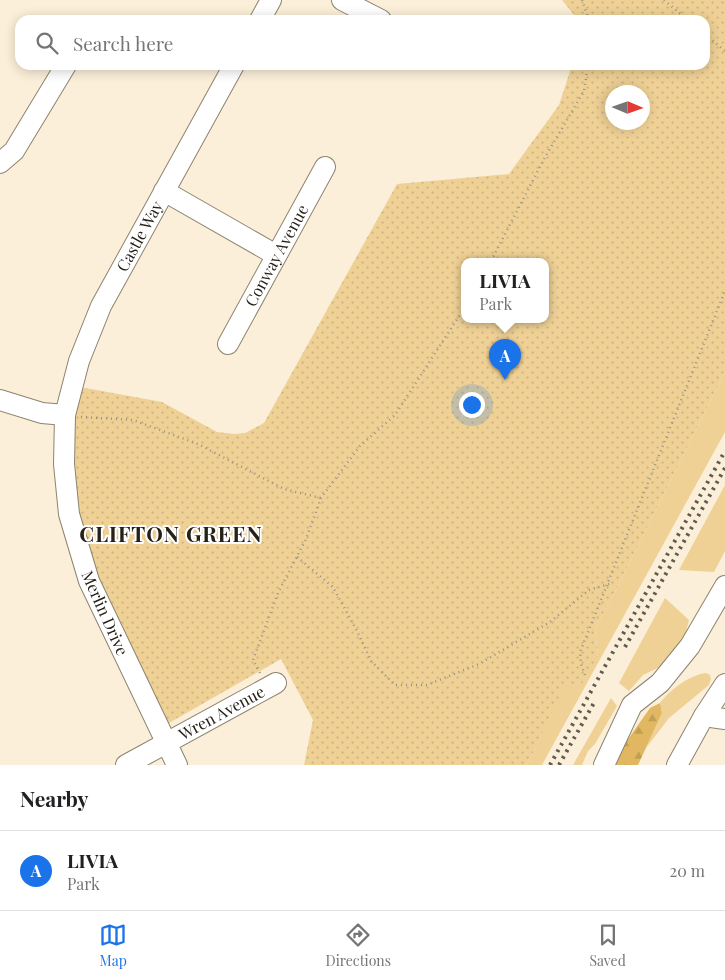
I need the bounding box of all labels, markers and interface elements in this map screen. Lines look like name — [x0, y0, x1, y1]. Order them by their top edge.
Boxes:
search box — [15, 15, 710, 70]
icon: search — [33, 29, 61, 57]
text: Search here — [73, 30, 173, 56]
north arrow — [605, 85, 650, 130]
street label: Castle Way — [111, 197, 167, 275]
street label: Conway Avenue — [240, 200, 313, 310]
popup — [461, 258, 549, 323]
text: LIVIA — [479, 267, 531, 293]
text: Park — [479, 293, 512, 314]
pin: A — [489, 339, 521, 380]
your location — [459, 392, 485, 418]
district label: CLIFTON GREEN — [79, 519, 263, 547]
street label: Merlin Drive — [77, 567, 133, 658]
street label: Wren Avenue — [174, 680, 268, 745]
text: Nearby — [20, 784, 89, 812]
text: LIVIA — [67, 847, 118, 873]
text: A — [31, 860, 41, 881]
text: 20 m — [670, 860, 705, 881]
text: Park — [67, 873, 100, 894]
tab: Map — [99, 921, 127, 970]
tab: Directions — [326, 921, 391, 970]
tab: Saved — [589, 921, 626, 970]

